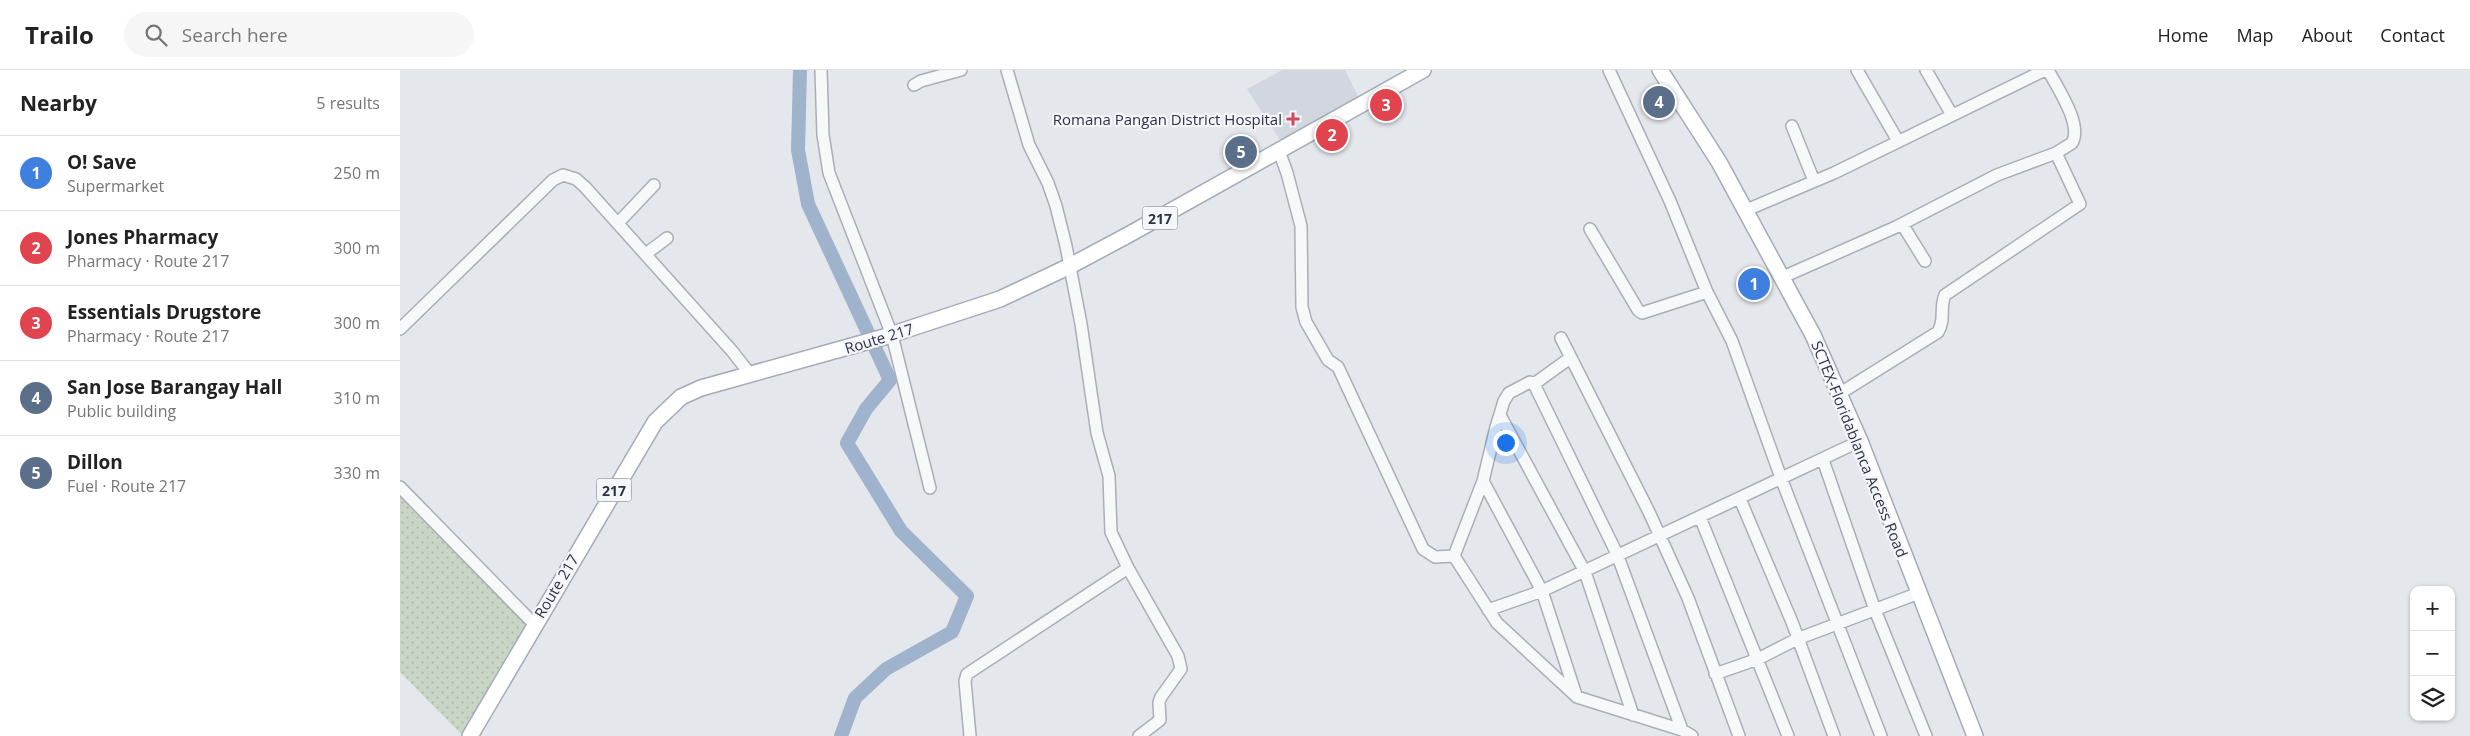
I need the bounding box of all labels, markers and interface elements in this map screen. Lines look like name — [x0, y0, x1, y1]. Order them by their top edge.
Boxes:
search box — [124, 12, 474, 57]
text: Trailo — [25, 18, 94, 51]
icon: search — [142, 21, 170, 49]
text: Search here — [182, 22, 288, 48]
text: Home — [2158, 23, 2208, 47]
text: Map — [2236, 23, 2274, 47]
text: About — [2302, 23, 2352, 47]
text: Contact — [2380, 23, 2445, 47]
pin: 4 — [1643, 83, 1675, 121]
pin: 3 — [1370, 86, 1402, 124]
text: Nearby — [20, 89, 97, 117]
text: 5 results — [316, 92, 380, 114]
place label: Romana Pangan District Hospital — [1053, 109, 1282, 129]
marker: Romana Pangan District Hospital — [1286, 112, 1300, 126]
pin: 2 — [1316, 116, 1348, 154]
pin: 5 — [1225, 133, 1257, 171]
text: O! Save — [67, 149, 136, 175]
text: 1 — [31, 162, 41, 184]
text: 250 m — [334, 162, 380, 184]
text: Supermarket — [67, 175, 164, 197]
road number: 217 — [1142, 206, 1178, 230]
text: Jones Pharmacy — [67, 224, 218, 250]
text: 2 — [31, 237, 41, 259]
text: 300 m — [334, 237, 380, 259]
text: Pharmacy · Route 217 — [67, 250, 229, 272]
pin: 1 — [1738, 265, 1770, 303]
text: Essentials Drugstore — [67, 299, 261, 325]
text: 3 — [31, 312, 41, 334]
text: 300 m — [334, 312, 380, 334]
street label: Route 217 — [842, 318, 916, 358]
text: Pharmacy · Route 217 — [67, 325, 229, 347]
street label: SCTEX-Floridablanca Access Road — [1807, 338, 1913, 560]
text: San Jose Barangay Hall — [67, 374, 282, 400]
text: 4 — [31, 387, 41, 409]
text: 310 m — [334, 387, 380, 409]
text: Public building — [67, 400, 176, 422]
your location — [1493, 430, 1519, 456]
text: Dillon — [67, 449, 123, 475]
text: 5 — [31, 462, 41, 484]
text: 330 m — [334, 462, 380, 484]
text: Fuel · Route 217 — [67, 475, 186, 497]
road number: 217 — [596, 478, 632, 502]
street label: Route 217 — [529, 550, 583, 622]
map controls — [2410, 586, 2455, 721]
button: + — [2410, 586, 2455, 631]
button: − — [2410, 631, 2455, 676]
button: layers — [2410, 676, 2455, 721]

